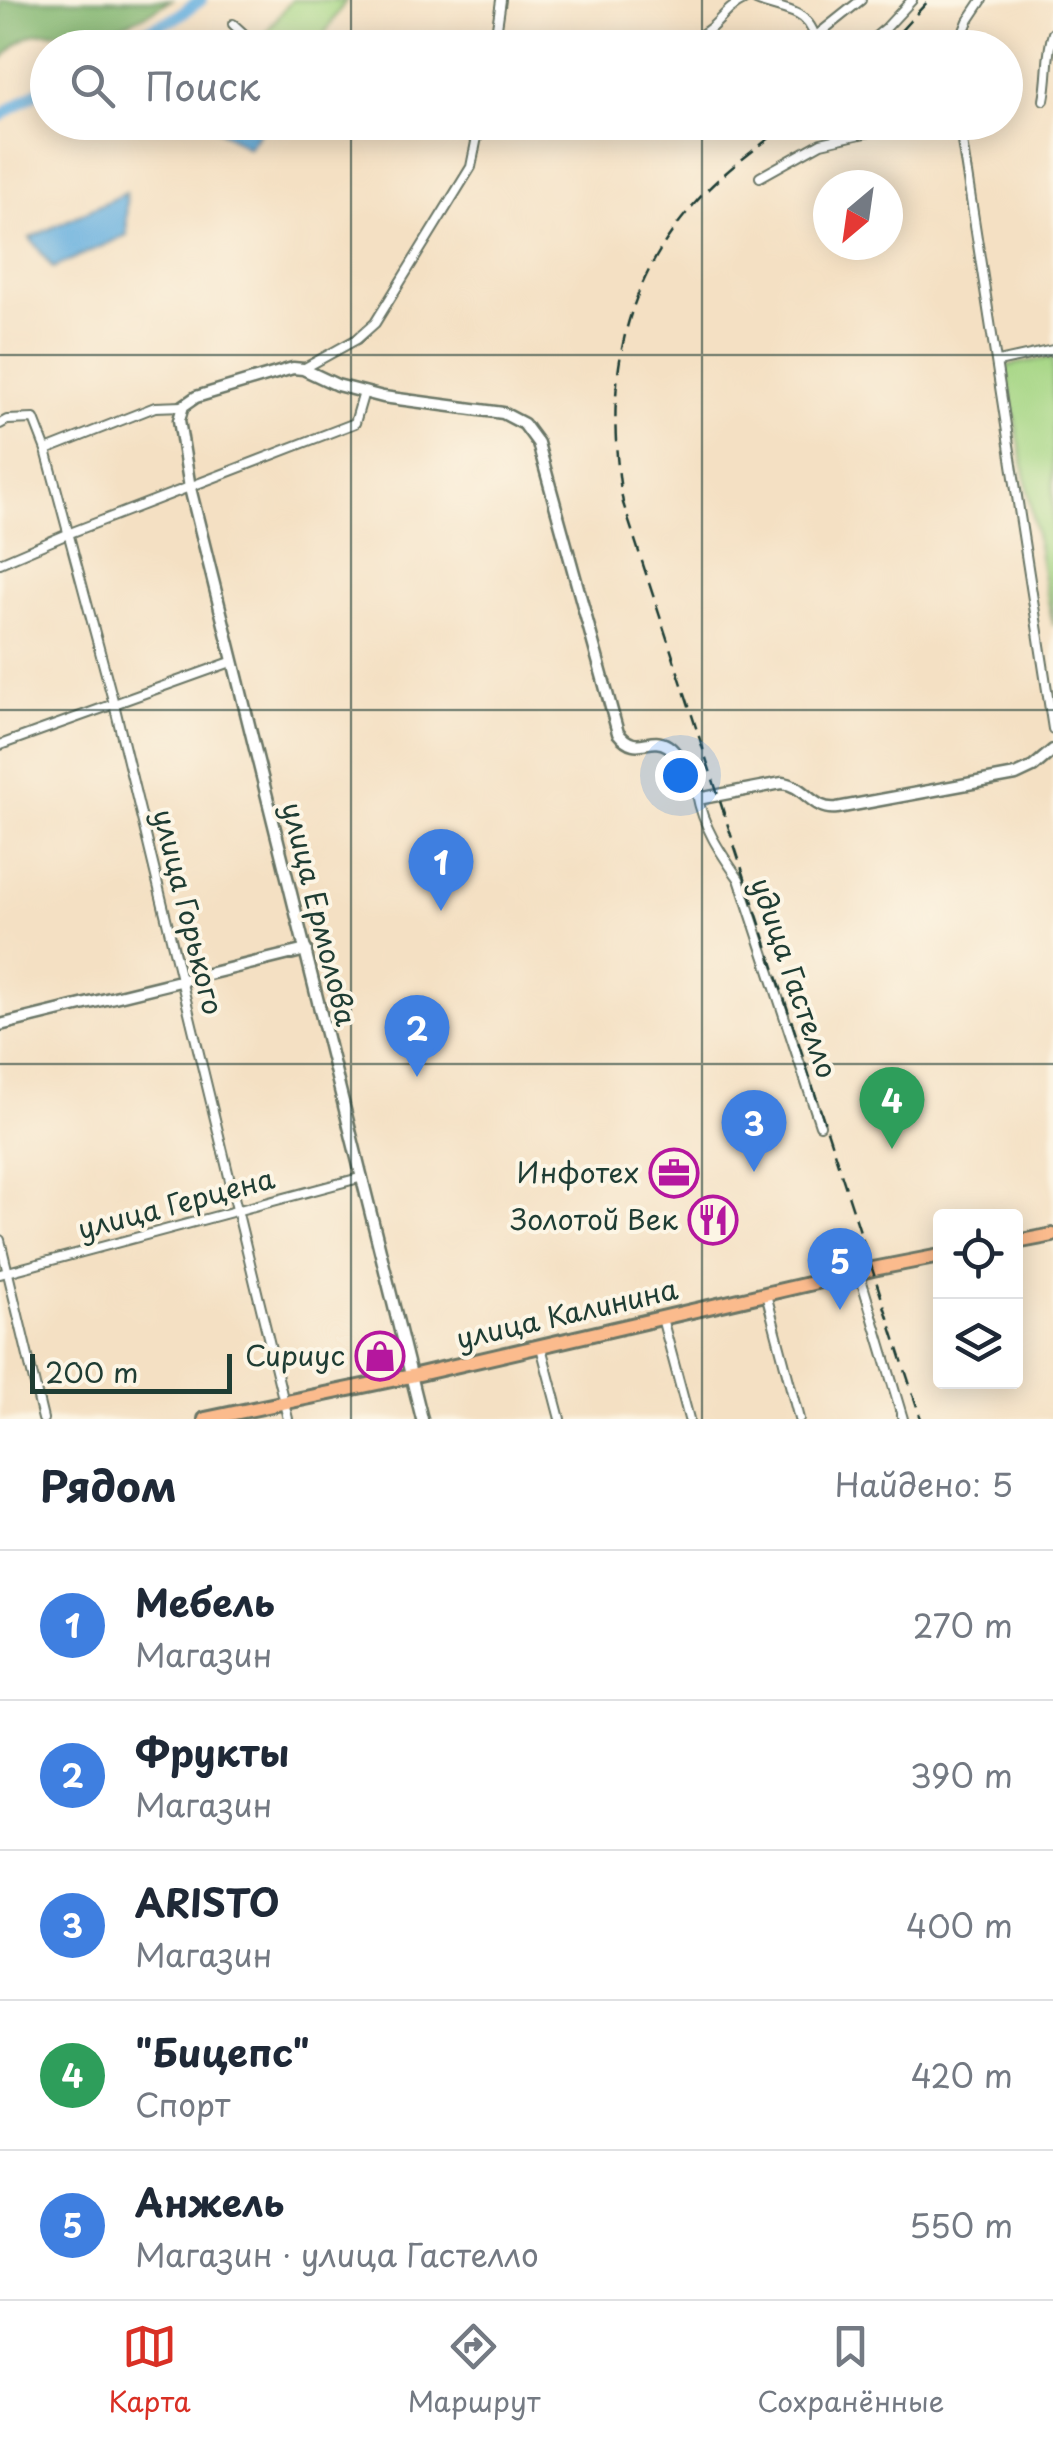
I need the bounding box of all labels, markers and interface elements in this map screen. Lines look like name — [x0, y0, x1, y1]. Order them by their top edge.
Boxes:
search box — [30, 30, 1023, 140]
text: Поиск — [145, 57, 260, 114]
icon: search — [65, 58, 120, 113]
north arrow — [813, 170, 903, 260]
your location — [655, 750, 706, 801]
street label: улица Ермолова — [272, 797, 369, 1031]
street label: улица Горького — [143, 804, 236, 1019]
pin: 1 — [408, 828, 474, 911]
street label: удица Гастелло — [741, 872, 850, 1083]
pin: 2 — [384, 994, 450, 1077]
pin: 4 — [860, 1066, 924, 1149]
pin: 3 — [722, 1090, 786, 1172]
office icon: Инфотех — [648, 1147, 700, 1199]
place label: Инфотех — [517, 1150, 639, 1193]
street label: улица Герцена — [72, 1155, 279, 1249]
restaurant icon: Золотой Век — [687, 1194, 739, 1246]
place label: Золотой Век — [510, 1197, 678, 1240]
map controls — [933, 1209, 1023, 1389]
button: locate — [933, 1209, 1023, 1299]
pin: 5 — [808, 1228, 872, 1310]
street label: улица Калинина — [452, 1266, 682, 1359]
button: layers — [933, 1299, 1023, 1389]
shop icon: Сириус — [354, 1330, 406, 1382]
place label: Сириус — [245, 1333, 345, 1376]
scale bar — [30, 1349, 232, 1394]
text: 200 m — [45, 1350, 138, 1393]
text: Рядом — [40, 1453, 177, 1516]
text: Найдено: 5 — [835, 1460, 1013, 1508]
text: Мебель — [135, 1573, 275, 1630]
text: 1 — [65, 1601, 80, 1649]
text: 270 m — [913, 1601, 1013, 1649]
text: Магазин — [135, 1630, 272, 1678]
text: Фрукты — [135, 1723, 289, 1780]
text: 2 — [61, 1751, 84, 1799]
text: 390 m — [910, 1751, 1013, 1799]
text: Магазин — [135, 1780, 272, 1828]
text: ARISTO — [135, 1873, 280, 1930]
text: 3 — [62, 1901, 83, 1949]
text: 400 m — [906, 1901, 1013, 1949]
text: Магазин — [135, 1930, 272, 1978]
text: "Бицепс" — [135, 2023, 310, 2080]
text: 4 — [62, 2051, 83, 2099]
text: 420 m — [911, 2051, 1013, 2099]
text: Спорт — [135, 2080, 230, 2128]
text: Анжель — [135, 2173, 284, 2230]
text: 5 — [62, 2201, 83, 2249]
text: 550 m — [909, 2201, 1013, 2249]
text: Магазин · улица Гастелло — [135, 2230, 539, 2278]
tab: Карта — [109, 2319, 191, 2422]
tab: Маршрут — [408, 2319, 540, 2422]
tab: Сохранённые — [757, 2319, 944, 2422]

